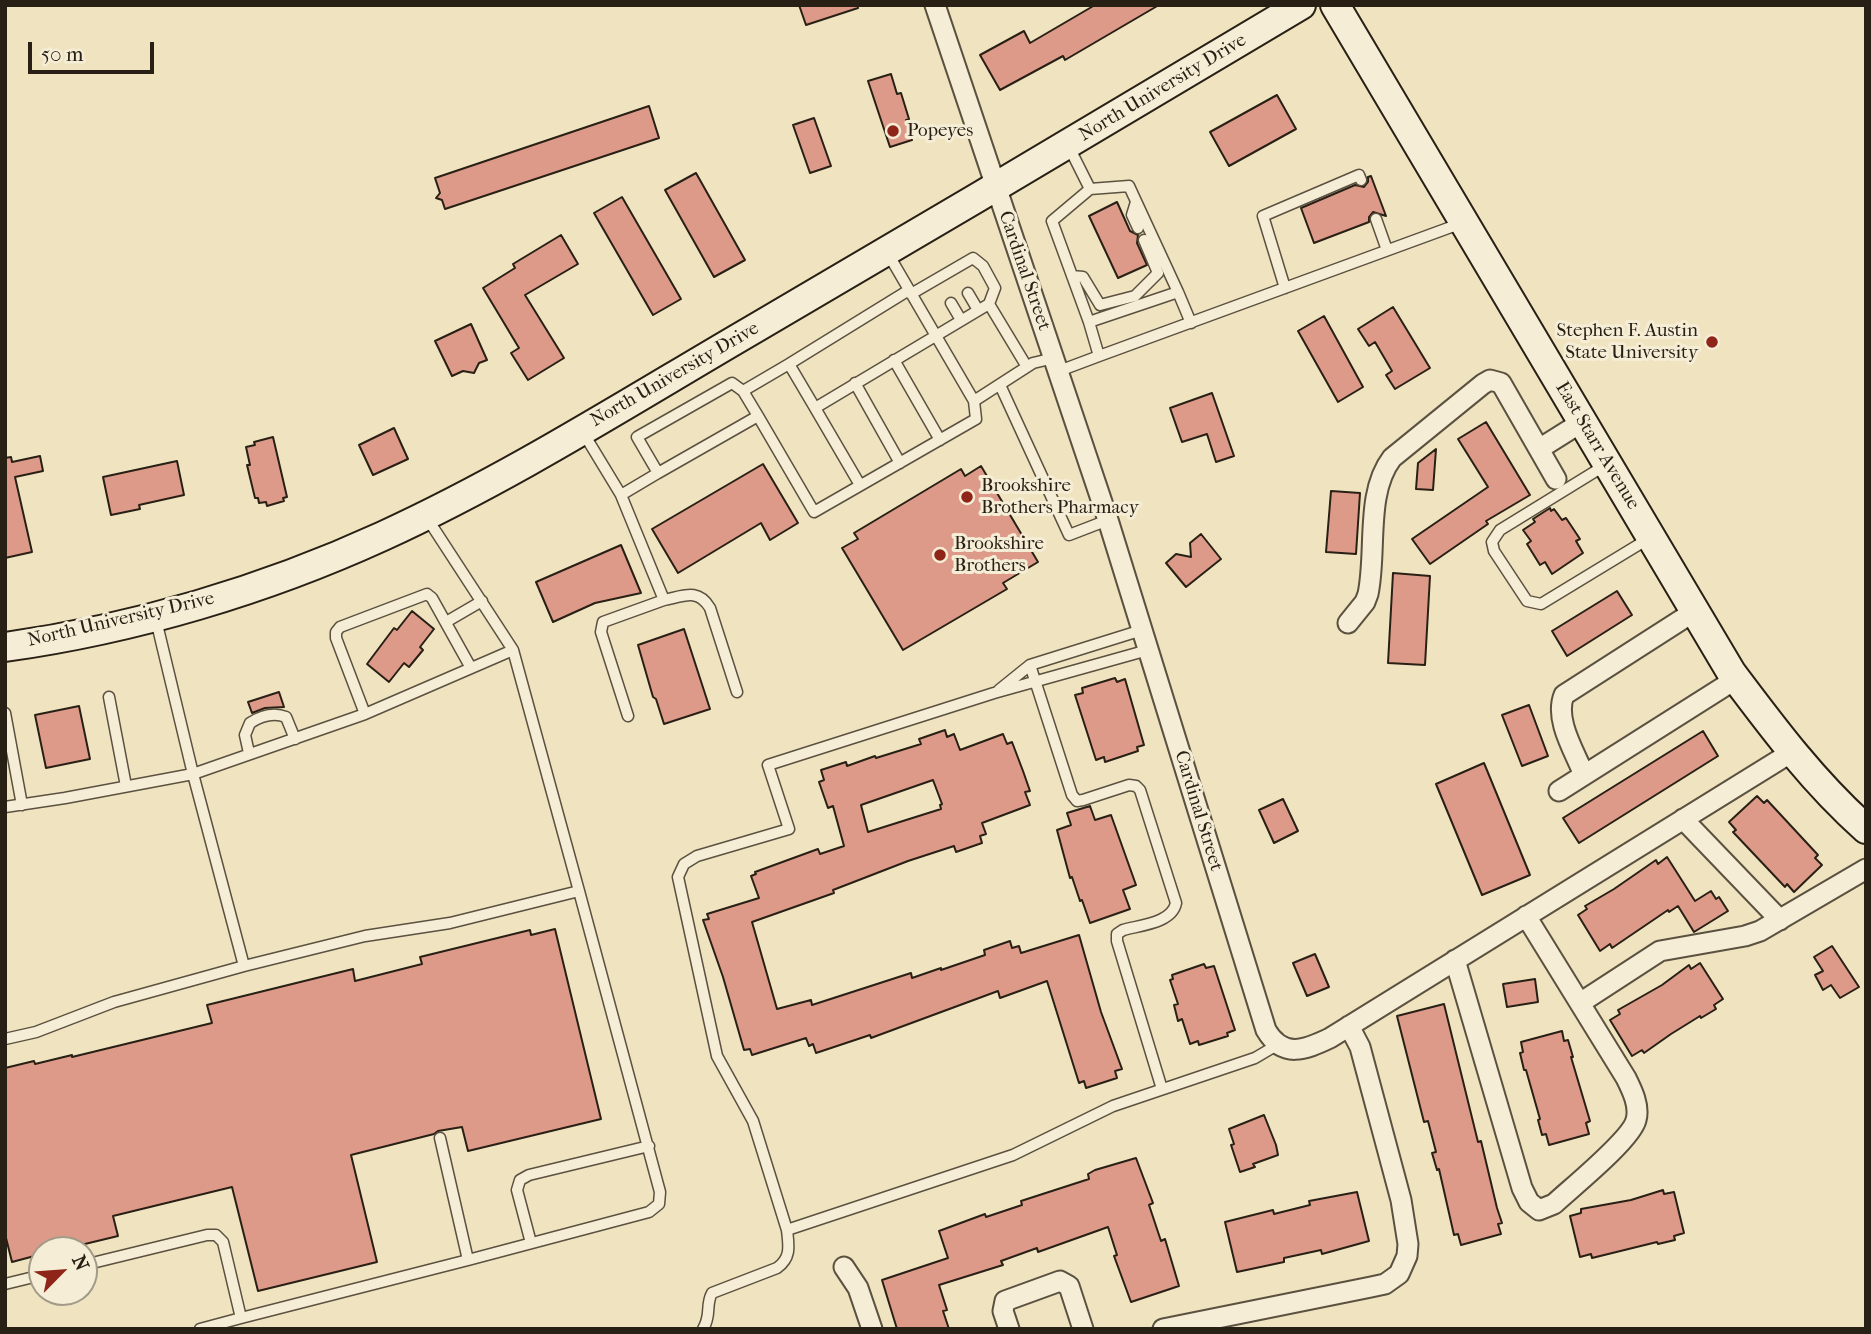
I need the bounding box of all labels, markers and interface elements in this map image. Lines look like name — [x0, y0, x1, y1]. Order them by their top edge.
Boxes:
scale bar — [32, 28, 158, 72]
street label: North University Drive — [1075, 29, 1251, 147]
text: 50 m — [41, 42, 84, 66]
place label: Popeyes — [907, 120, 973, 142]
marker: Popeyes — [885, 123, 901, 139]
street label: Cardinal Street — [993, 208, 1055, 334]
street label: North University Drive — [587, 317, 763, 433]
place label: Stephen F. Austin State University — [1556, 320, 1698, 364]
marker: Stephen F. Austin State University — [1704, 334, 1720, 350]
street label: East Starr Avenue — [1550, 378, 1644, 514]
place label: Brookshire Brothers Pharmacy — [981, 475, 1139, 519]
marker: Brookshire Brothers Pharmacy — [959, 489, 975, 505]
place label: Brookshire Brothers — [954, 533, 1044, 577]
marker: Brookshire Brothers — [932, 547, 948, 563]
street label: North University Drive — [25, 587, 217, 653]
street label: Cardinal Street — [1169, 748, 1227, 874]
north arrow — [28, 1236, 98, 1306]
text: N — [67, 1252, 93, 1274]

